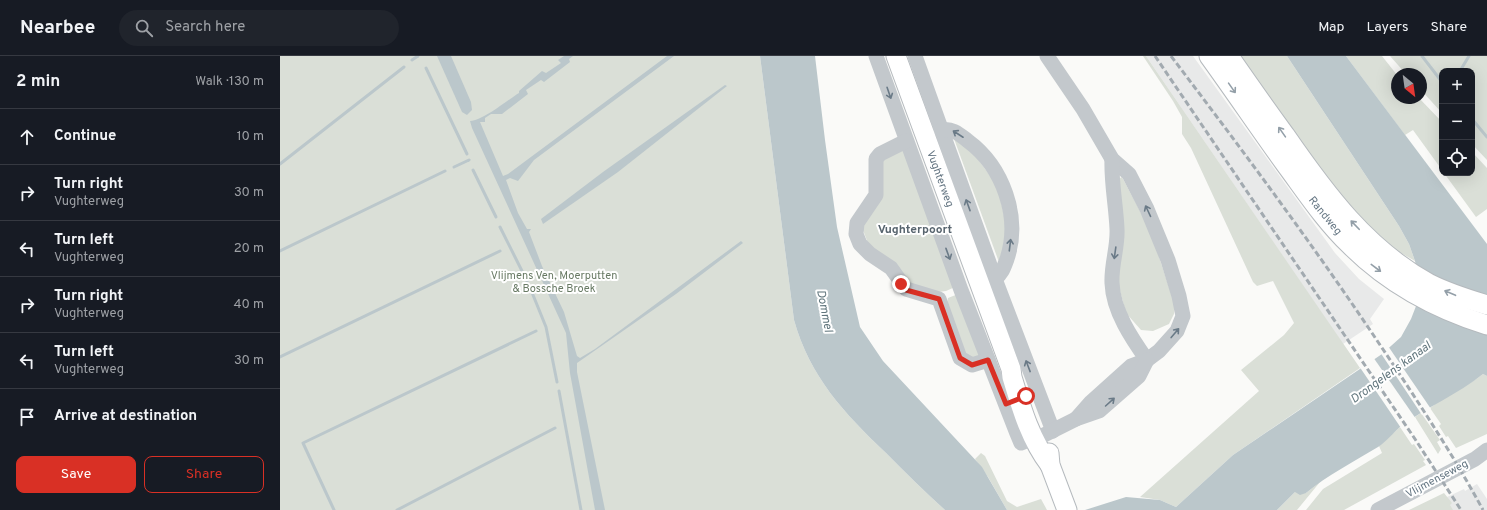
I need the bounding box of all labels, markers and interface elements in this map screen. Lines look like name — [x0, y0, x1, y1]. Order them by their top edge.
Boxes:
search box — [119, 10, 399, 46]
text: Nearbee — [20, 16, 95, 40]
icon: search — [133, 17, 155, 39]
text: Search here — [165, 18, 245, 37]
text: Map — [1318, 19, 1344, 36]
text: Layers — [1366, 19, 1408, 36]
text: Share — [1430, 19, 1467, 36]
north arrow — [1391, 68, 1427, 104]
map controls — [1439, 68, 1475, 176]
button: + — [1439, 68, 1475, 104]
text: 2 min — [16, 71, 60, 93]
text: Walk · 130 m — [195, 74, 264, 90]
one-way arrow — [1228, 82, 1236, 93]
one-way arrow — [886, 86, 894, 98]
button: − — [1439, 104, 1475, 140]
icon: ahead — [16, 126, 38, 148]
one-way arrow — [1278, 126, 1286, 137]
text: Continue — [54, 127, 116, 146]
text: 10 m — [237, 129, 264, 145]
one-way arrow — [952, 129, 964, 137]
button: locate — [1439, 140, 1475, 176]
street label: Vughterweg — [923, 149, 957, 209]
text: Turn right — [54, 175, 123, 194]
icon: right — [16, 182, 38, 204]
text: 30 m — [234, 185, 264, 201]
text: Vughterweg — [54, 194, 124, 210]
street label: Randweg — [1305, 194, 1345, 238]
one-way arrow — [963, 199, 971, 211]
one-way arrow — [1144, 206, 1151, 218]
one-way arrow — [1350, 220, 1359, 230]
district label: Vughterpoort — [878, 222, 953, 238]
text: Turn left — [54, 231, 114, 250]
icon: left — [16, 238, 38, 260]
one-way arrow — [1006, 239, 1014, 252]
text: 20 m — [234, 241, 264, 257]
one-way arrow — [1111, 246, 1119, 259]
one-way arrow — [945, 248, 952, 261]
text: Vughterweg — [54, 250, 124, 266]
one-way arrow — [1370, 264, 1381, 272]
park label: Vlijmens Ven, Moerputten & Bossche Broek — [491, 269, 617, 296]
route end — [892, 275, 910, 293]
text: Turn right — [54, 287, 123, 306]
water label: Dommel — [812, 288, 836, 335]
one-way arrow — [1444, 288, 1456, 296]
icon: right — [16, 294, 38, 316]
text: 40 m — [234, 297, 264, 313]
text: Vughterweg — [54, 306, 124, 322]
one-way arrow — [1170, 328, 1179, 338]
water label: Drongelens kanaal — [1348, 338, 1435, 408]
text: Turn left — [54, 343, 114, 362]
icon: left — [16, 350, 38, 372]
text: 30 m — [234, 353, 264, 369]
one-way arrow — [1024, 360, 1032, 372]
text: Vughterweg — [54, 362, 124, 378]
route start — [1017, 387, 1035, 405]
one-way arrow — [1105, 397, 1116, 406]
icon: arrive — [16, 406, 38, 428]
text: Arrive at destination — [54, 407, 197, 426]
button: Save — [16, 456, 136, 493]
button: Share — [144, 456, 264, 493]
street label: Vlijmenseweg — [1403, 457, 1471, 501]

